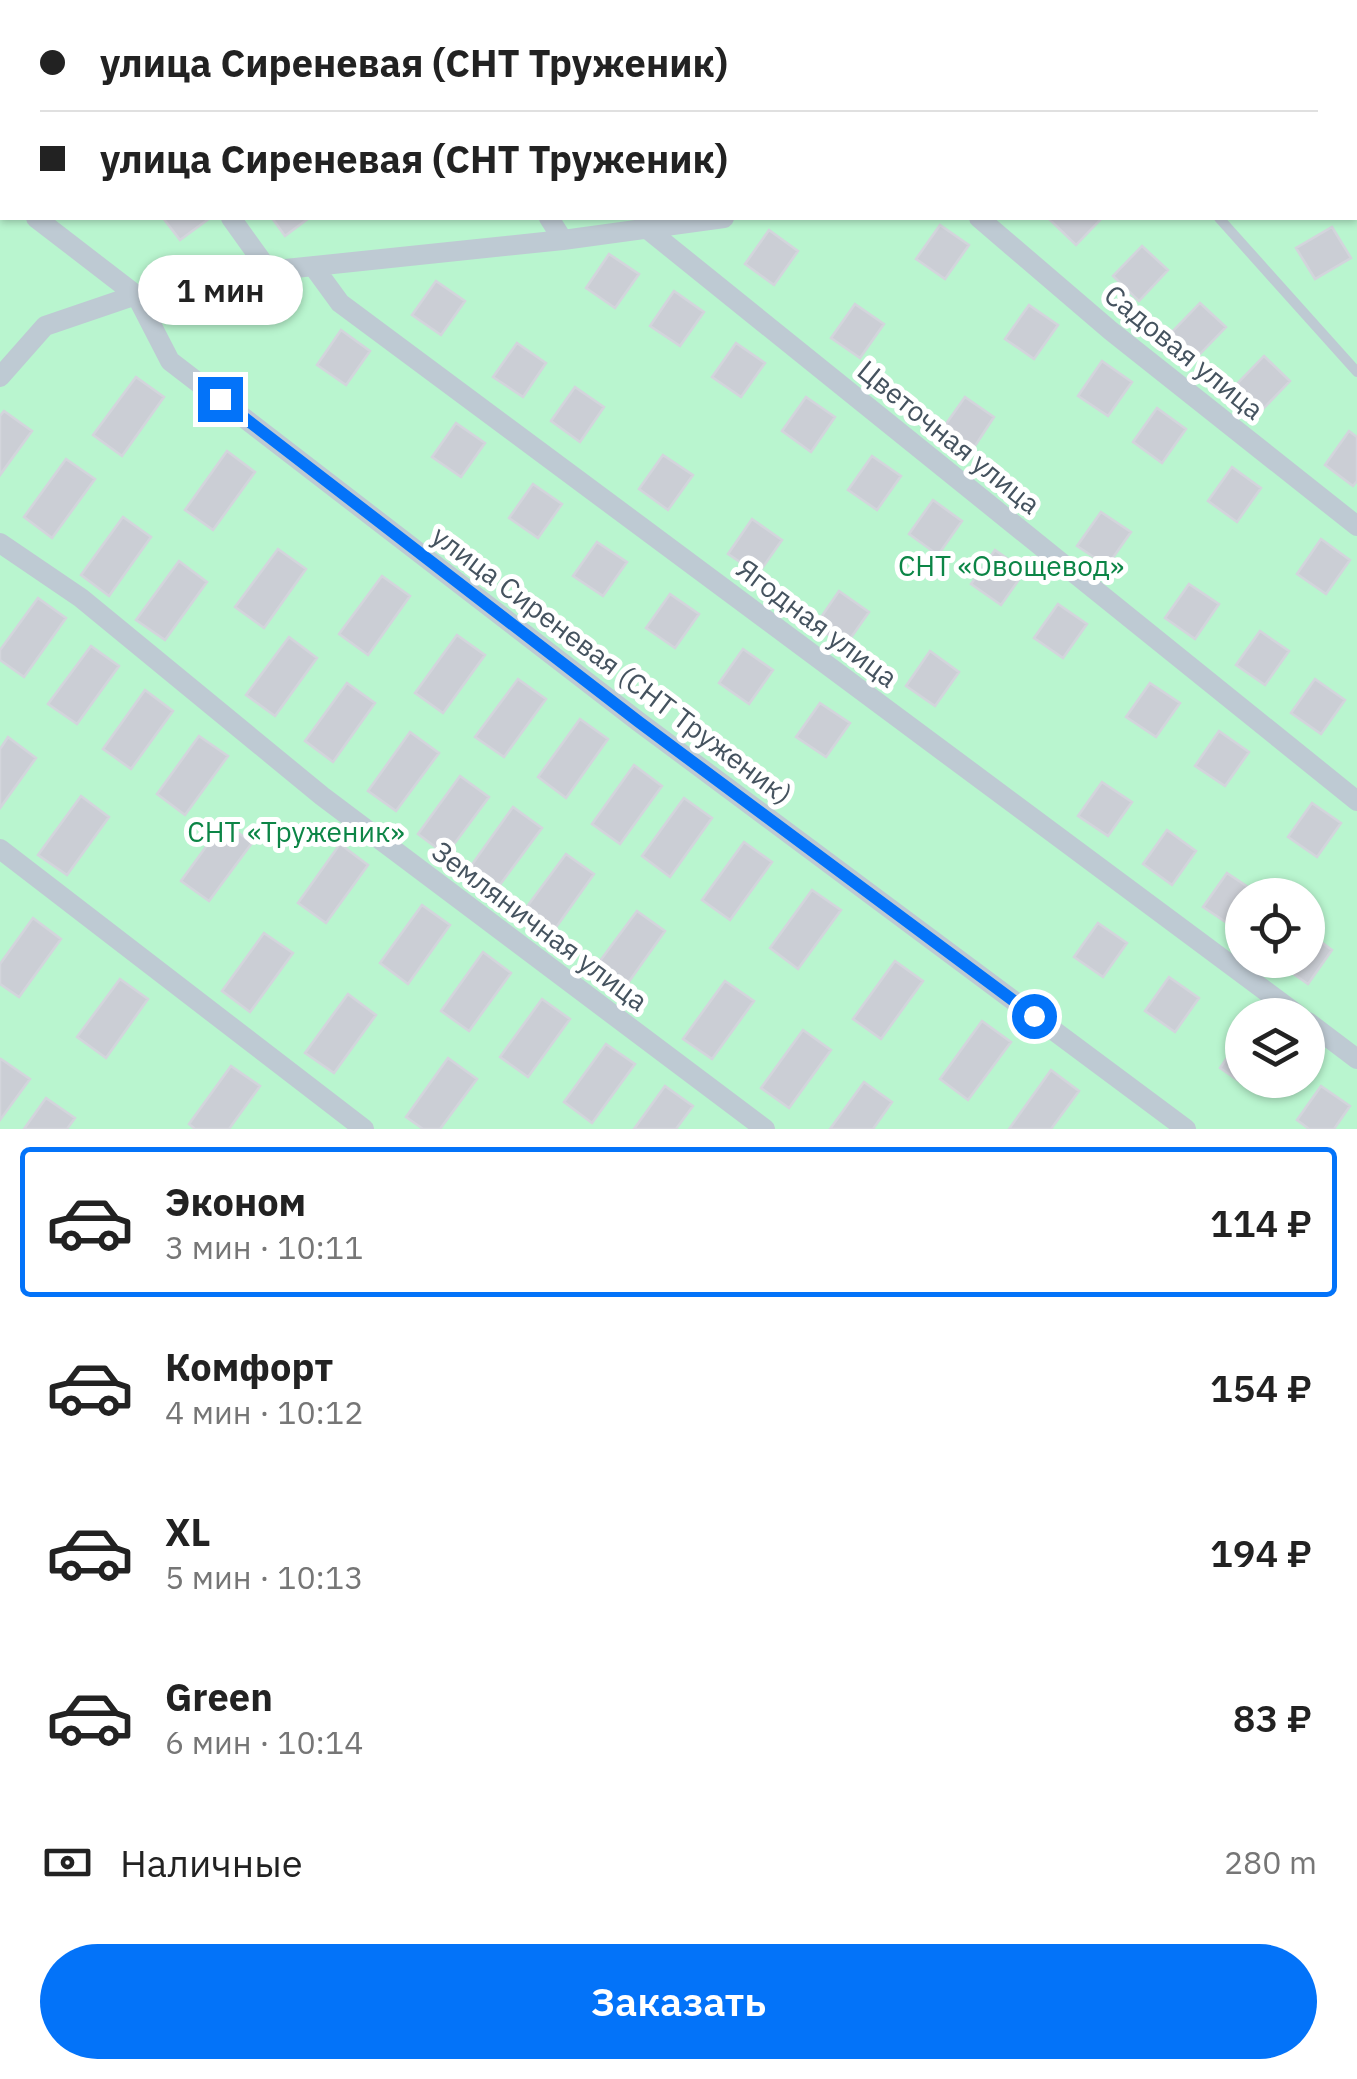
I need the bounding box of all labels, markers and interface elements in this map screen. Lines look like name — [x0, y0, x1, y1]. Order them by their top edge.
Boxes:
text: улица Сиреневая (СНТ Труженик) — [100, 38, 728, 87]
text: улица Сиреневая (СНТ Труженик) — [100, 134, 728, 183]
callout: 1 мин — [138, 254, 302, 324]
text: 1 мин — [176, 269, 265, 311]
street label: Садовая улица — [1097, 276, 1272, 427]
street label: Цветочная улица — [850, 351, 1049, 522]
route end — [198, 377, 243, 422]
street label: улица Сиреневая (СНТ Труженик) — [425, 517, 800, 812]
park label: СНТ «Овощевод» — [898, 547, 1124, 584]
street label: Ягодная улица — [729, 550, 905, 695]
park label: СНТ «Труженик» — [187, 813, 405, 850]
street label: Земляничная улица — [425, 832, 656, 1019]
map controls — [1225, 878, 1325, 1098]
button: locate — [1225, 878, 1325, 978]
route start — [1012, 994, 1057, 1039]
button: layers — [1225, 998, 1325, 1098]
icon: car — [45, 1177, 135, 1267]
text: Эконом — [165, 1177, 306, 1226]
text: 114 ₽ — [1210, 1198, 1312, 1247]
text: 3 мин · 10:11 — [165, 1226, 363, 1268]
icon: car — [45, 1342, 135, 1432]
text: Комфорт — [165, 1342, 333, 1391]
text: 154 ₽ — [1210, 1363, 1312, 1412]
text: 4 мин · 10:12 — [165, 1391, 363, 1433]
icon: car — [45, 1507, 135, 1597]
text: XL — [165, 1507, 211, 1556]
text: 194 ₽ — [1210, 1528, 1312, 1577]
text: 5 мин · 10:13 — [165, 1556, 363, 1598]
icon: car — [45, 1672, 135, 1762]
text: Green — [165, 1672, 273, 1721]
text: 83 ₽ — [1233, 1693, 1312, 1742]
text: 6 мин · 10:14 — [165, 1721, 363, 1763]
icon: cash — [40, 1835, 95, 1890]
text: Наличные — [120, 1838, 303, 1887]
text: 280 m — [1224, 1841, 1317, 1883]
button: Заказать — [40, 1944, 1317, 2059]

